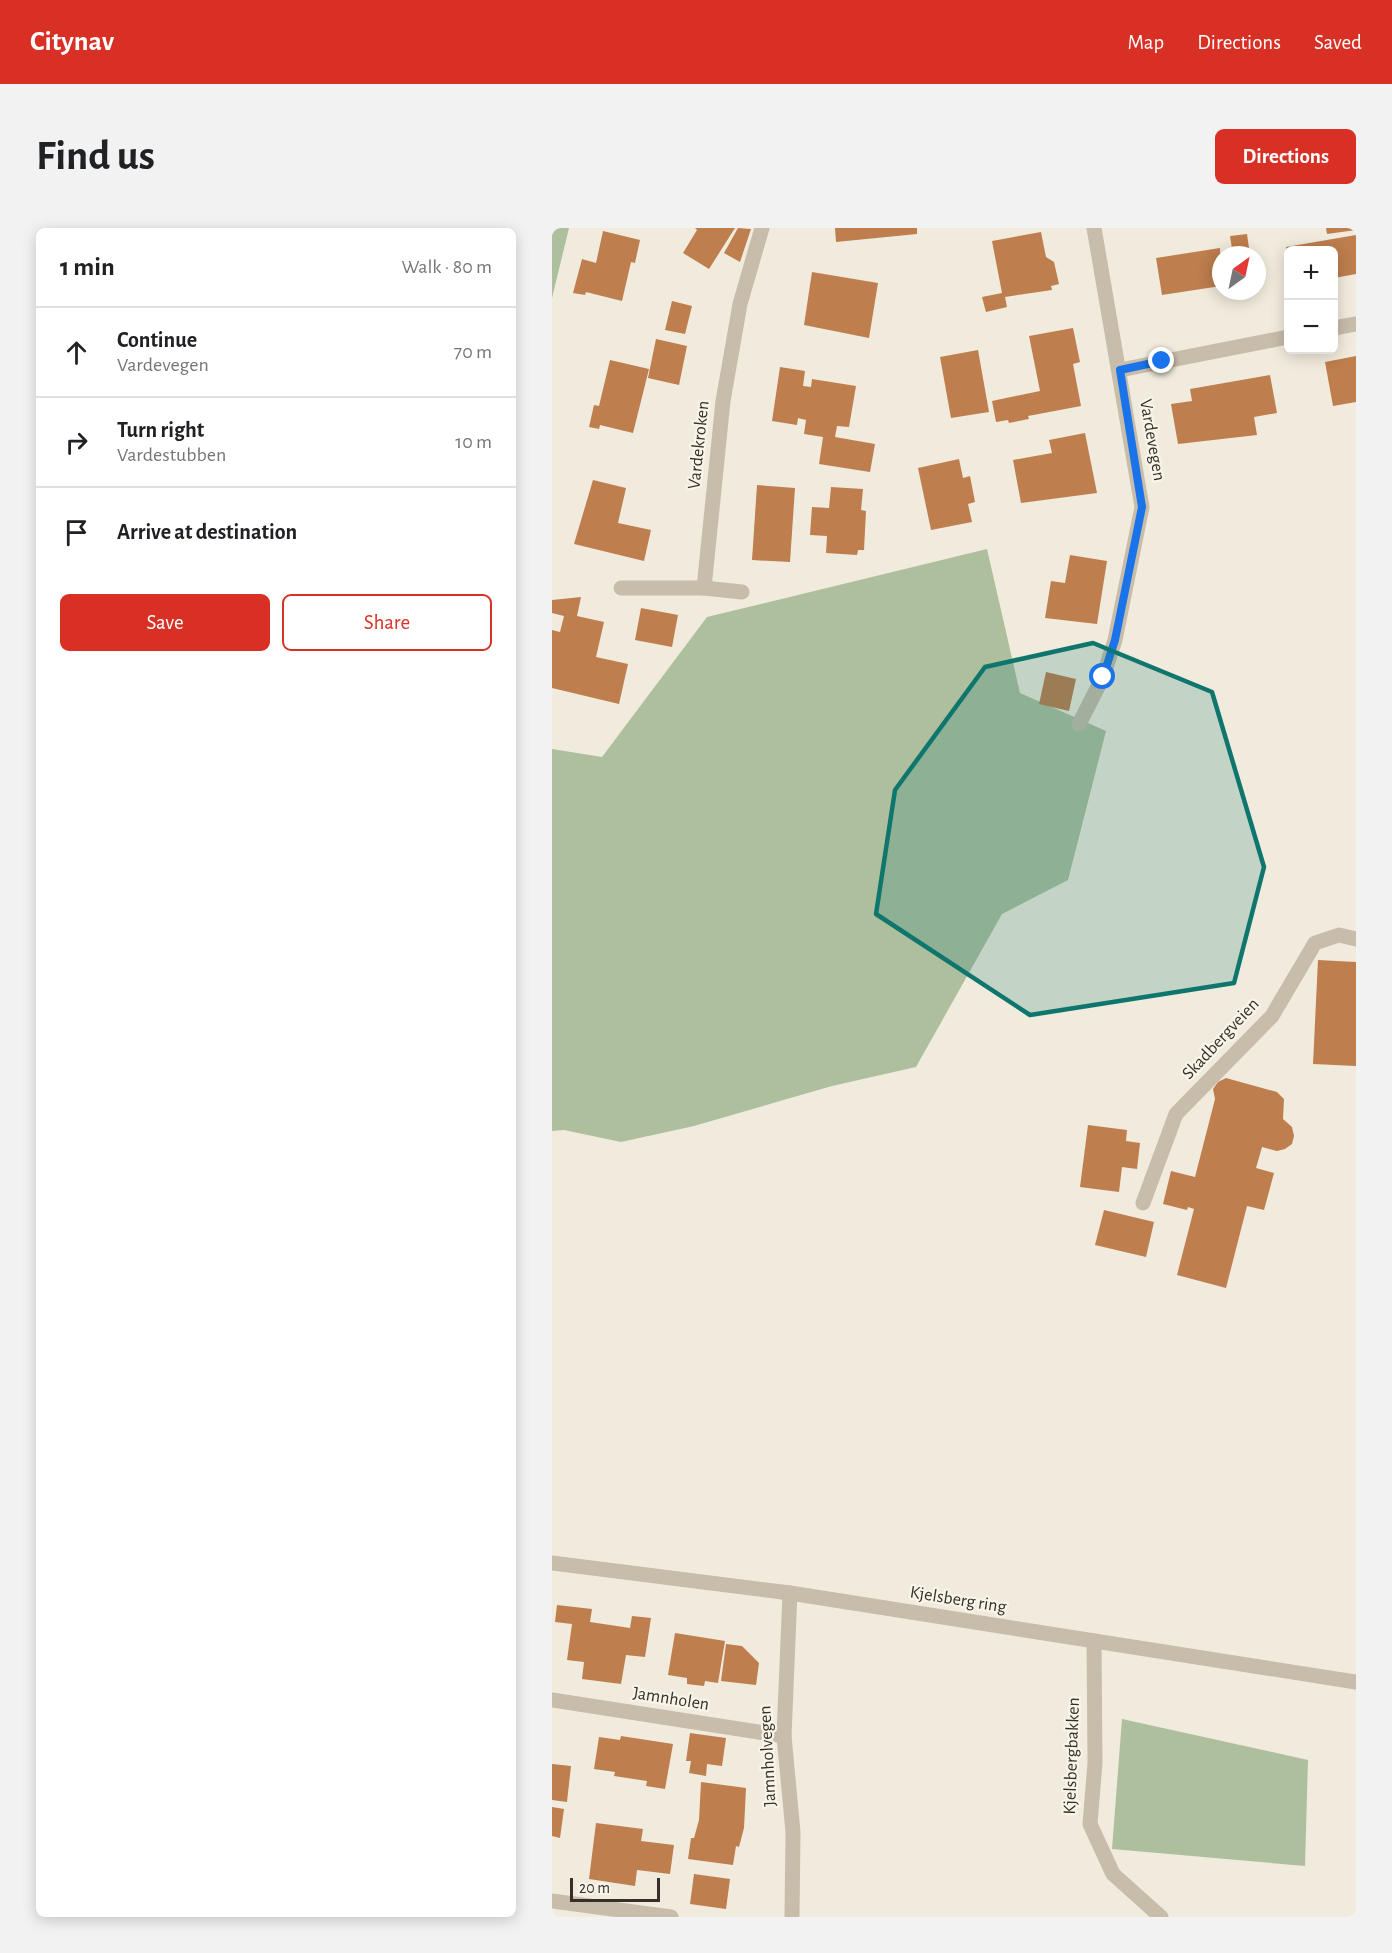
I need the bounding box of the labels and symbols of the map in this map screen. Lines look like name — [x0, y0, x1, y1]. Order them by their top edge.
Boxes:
north arrow — [1212, 246, 1266, 300]
route end — [1148, 347, 1174, 373]
street label: Vardevegen — [1136, 398, 1168, 482]
street label: Vardekroken — [685, 400, 713, 490]
route start — [1089, 663, 1115, 689]
street label: Skadbergveien — [1179, 995, 1263, 1083]
street label: Kjelsberg ring — [909, 1583, 1008, 1617]
street label: Jamnholen — [632, 1684, 710, 1714]
street label: Kjelsbergbakken — [1061, 1697, 1083, 1815]
street label: Jamnholvegen — [756, 1705, 780, 1807]
scale bar — [570, 1875, 660, 1902]

